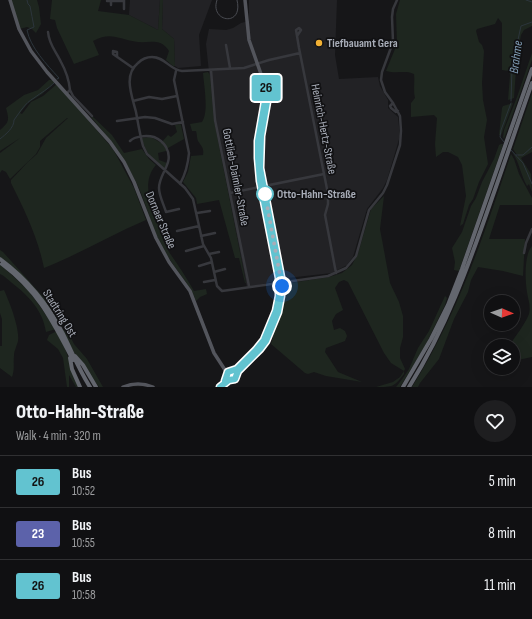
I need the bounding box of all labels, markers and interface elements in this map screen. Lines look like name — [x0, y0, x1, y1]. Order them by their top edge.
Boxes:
place label: Tiefbauamt Gera — [327, 36, 398, 51]
marker: Tiefbauamt Gera — [314, 38, 324, 48]
water label: Brahme — [506, 40, 526, 75]
line badge: 26 — [248, 75, 284, 101]
text: 26 — [260, 79, 272, 96]
street label: Heinrich-Hertz-Straße — [307, 83, 340, 176]
street label: Gottlieb-Daimler-Straße — [219, 127, 252, 227]
marker: Otto-Hahn-Straße — [256, 185, 274, 203]
place label: Otto-Hahn-Straße — [277, 187, 356, 202]
street label: Dornaer Straße — [142, 189, 179, 251]
your location — [272, 276, 292, 296]
street label: Stadtring Ost — [39, 287, 80, 340]
north arrow — [484, 295, 520, 331]
map controls — [484, 295, 520, 375]
button: layers — [484, 339, 520, 375]
button: heart — [474, 400, 516, 442]
text: Otto-Hahn-Straße — [16, 401, 144, 424]
text: Walk · 4 min · 320 m — [16, 428, 101, 444]
text: Bus — [72, 464, 91, 483]
text: 5 min — [489, 472, 516, 491]
text: 26 — [32, 473, 44, 490]
text: 10:52 — [72, 483, 95, 499]
text: Bus — [72, 516, 91, 535]
text: 8 min — [488, 524, 516, 543]
text: 23 — [32, 525, 44, 542]
text: 10:55 — [72, 535, 95, 551]
text: Bus — [72, 568, 91, 587]
text: 11 min — [484, 576, 516, 595]
text: 26 — [32, 577, 44, 594]
text: 10:58 — [72, 587, 96, 603]

